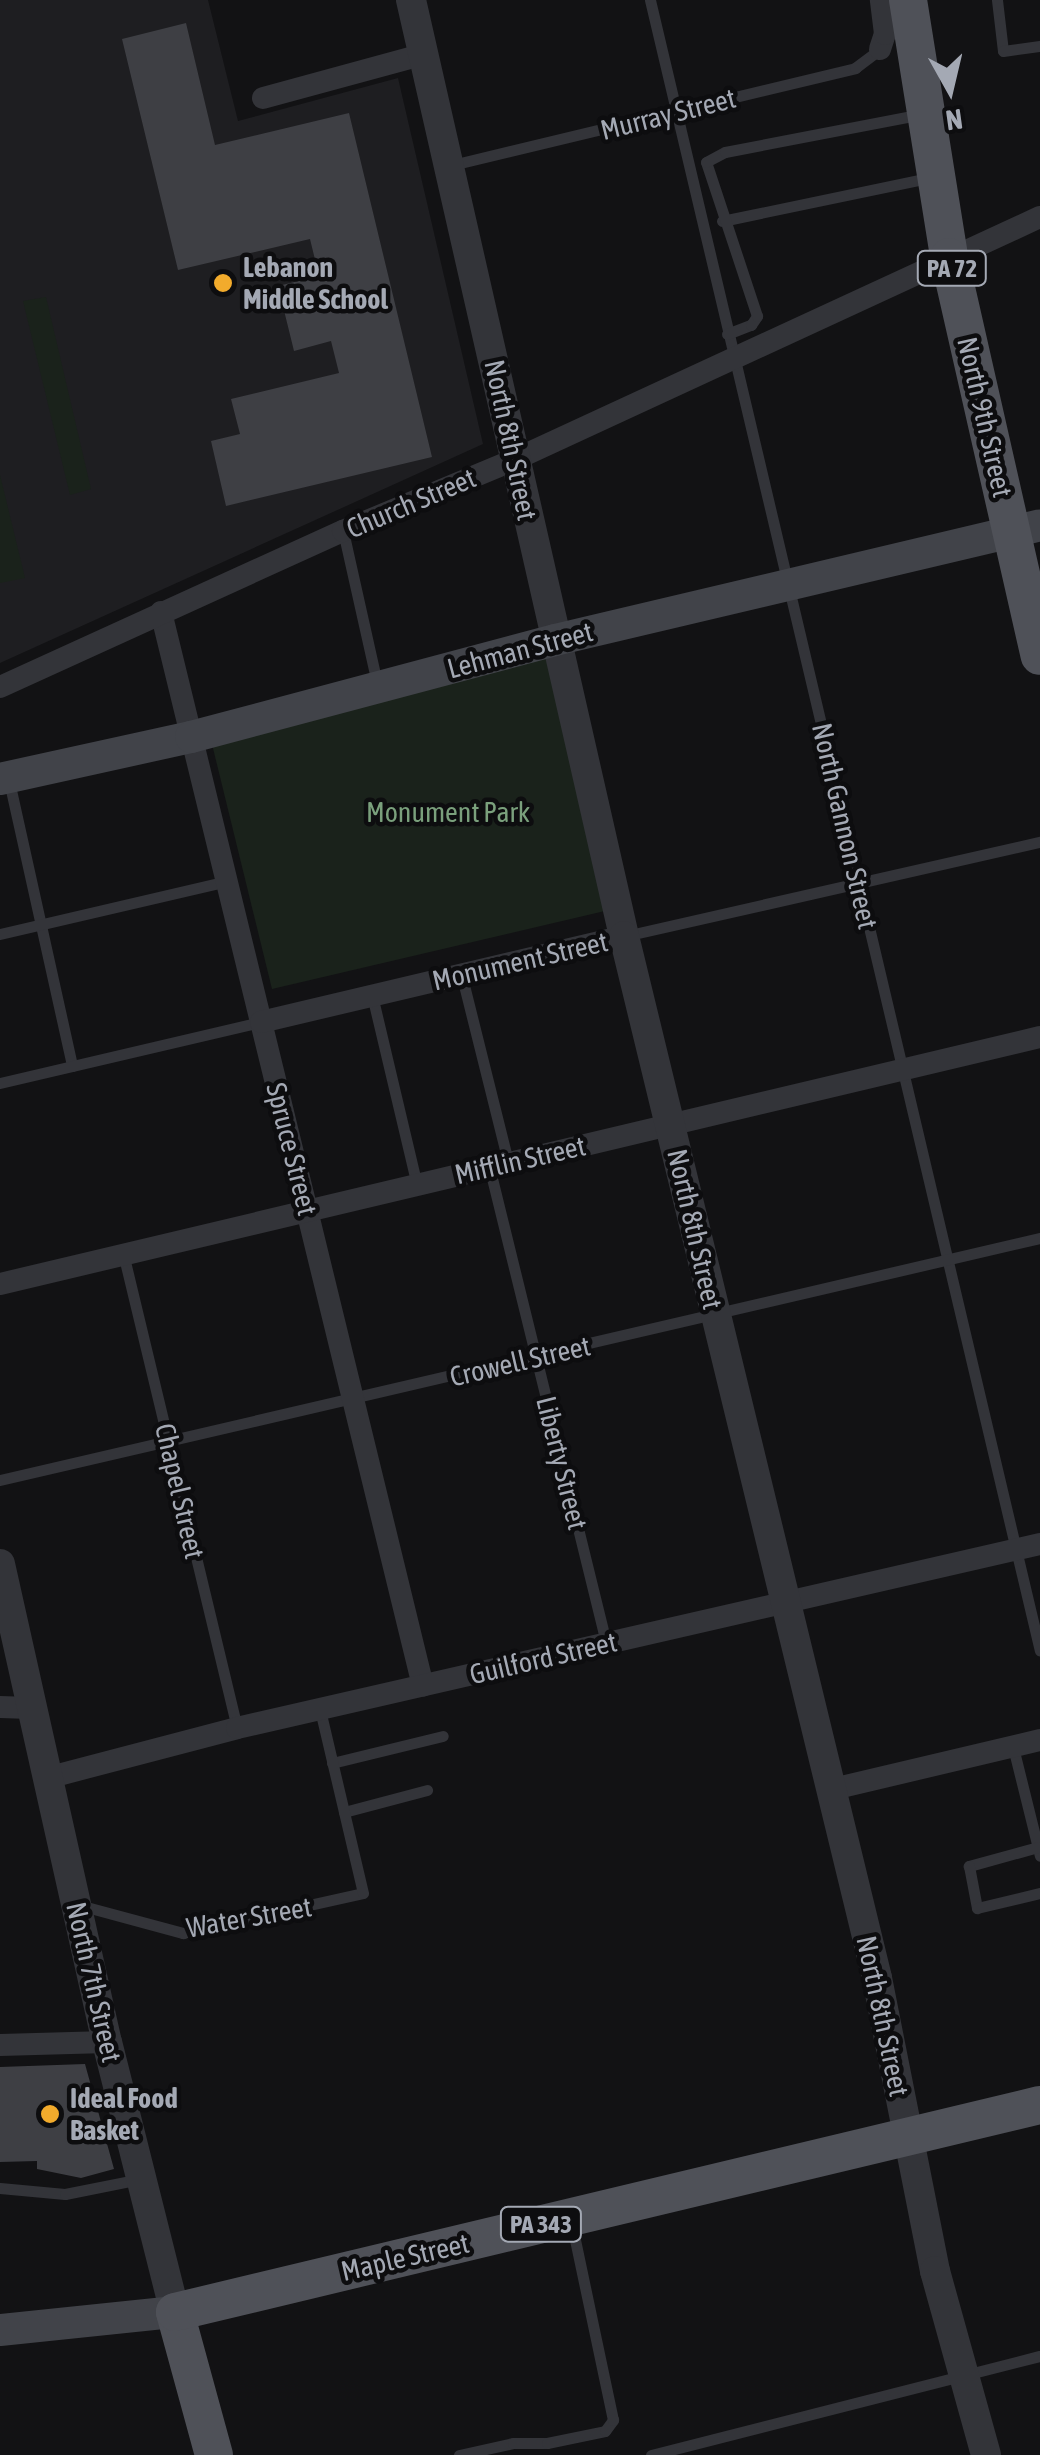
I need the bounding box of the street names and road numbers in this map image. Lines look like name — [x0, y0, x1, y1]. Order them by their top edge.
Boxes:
street label: Murray Street — [597, 81, 739, 147]
road number: PA 72 — [914, 248, 990, 288]
street label: North 9th Street — [950, 334, 1020, 500]
street label: North 8th Street — [478, 357, 544, 523]
street label: Church Street — [341, 461, 481, 545]
street label: Lehman Street — [444, 614, 596, 686]
street label: North Gannon Street — [805, 720, 885, 932]
street label: Monument Street — [429, 925, 611, 997]
street label: Spruce Street — [259, 1079, 325, 1219]
street label: Mifflin Street — [451, 1129, 589, 1191]
street label: North 8th Street — [660, 1146, 730, 1312]
street label: Crowell Street — [447, 1329, 593, 1393]
street label: Liberty Street — [529, 1393, 595, 1533]
street label: Chapel Street — [148, 1420, 212, 1562]
street label: Guilford Street — [466, 1625, 620, 1691]
street label: Water Street — [184, 1889, 314, 1945]
street label: North 7th Street — [59, 1899, 129, 2065]
street label: North 8th Street — [850, 1933, 916, 2099]
road number: PA 343 — [498, 2204, 584, 2244]
street label: Maple Street — [338, 2226, 472, 2288]

